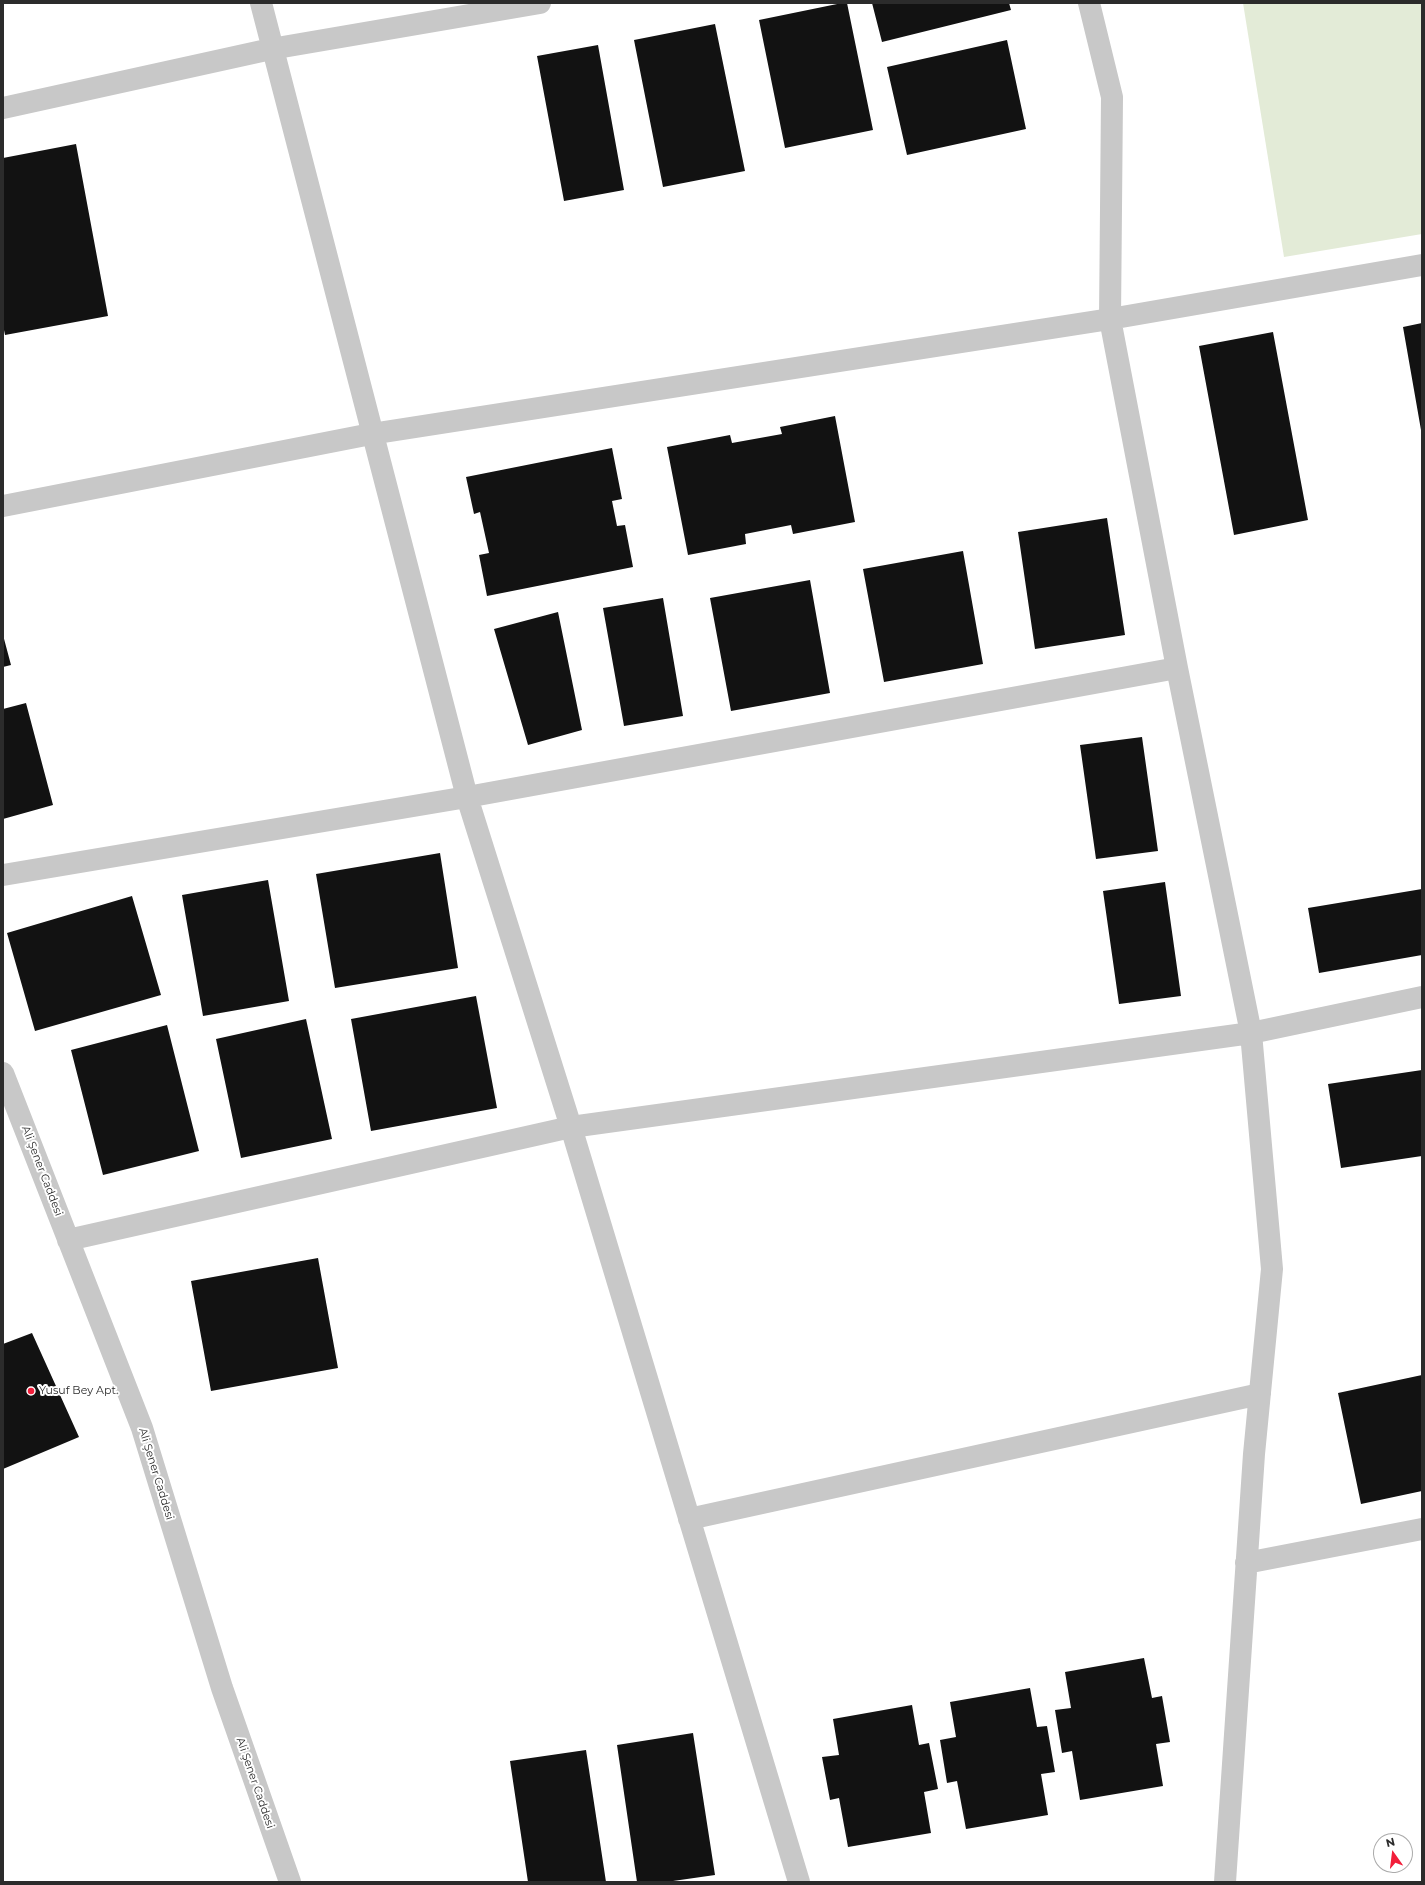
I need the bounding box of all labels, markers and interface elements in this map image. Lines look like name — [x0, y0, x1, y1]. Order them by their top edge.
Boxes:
street label: Ali Şener Caddesi — [19, 1124, 65, 1218]
place label: Yusuf Bey Apt. — [39, 1384, 118, 1398]
marker: Yusuf Bey Apt. — [26, 1386, 36, 1396]
street label: Ali Şener Caddesi — [136, 1426, 176, 1522]
street label: Ali Şener Caddesi — [233, 1736, 277, 1830]
north arrow — [1373, 1833, 1413, 1873]
text: N — [1384, 1834, 1396, 1850]

